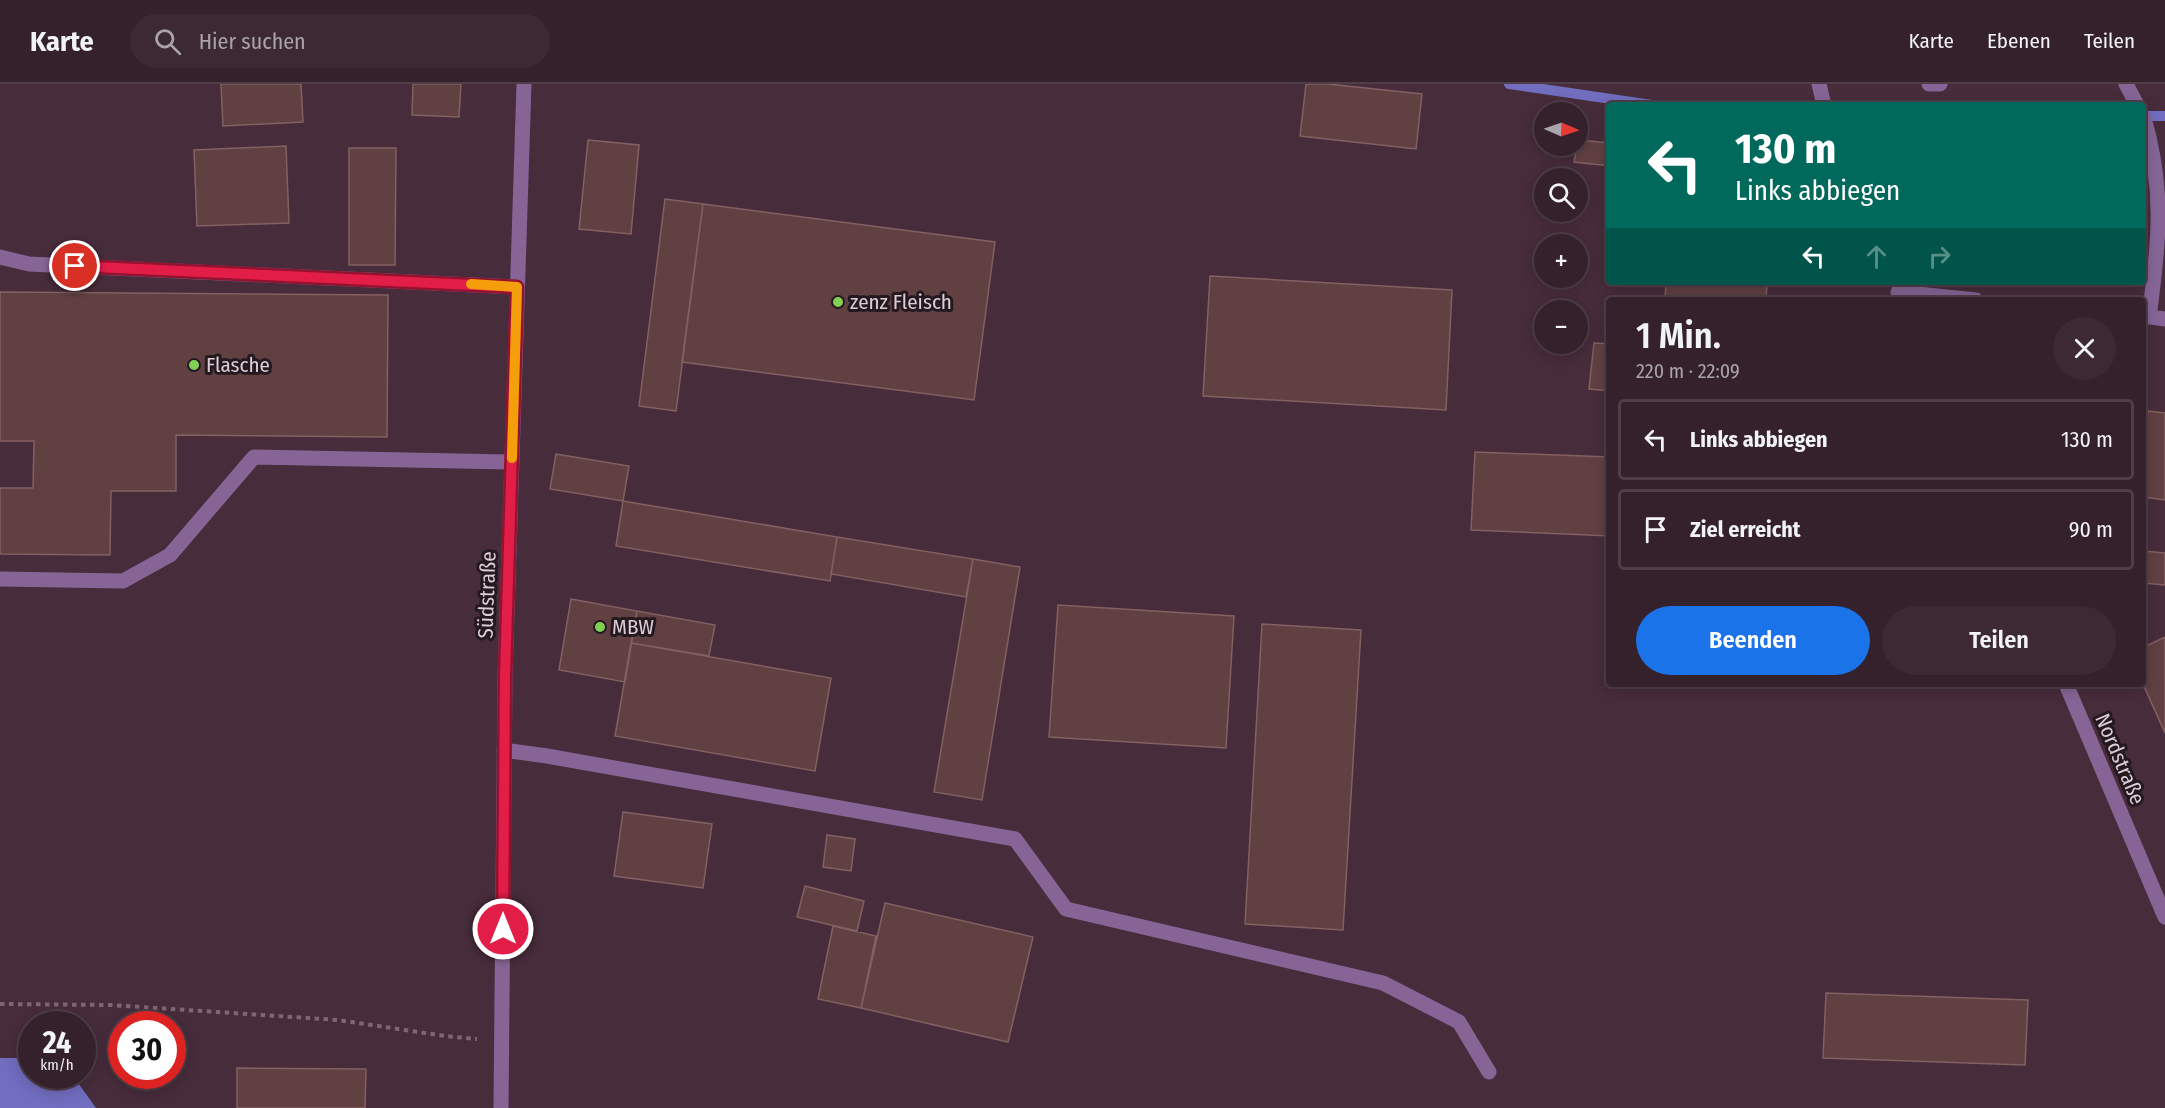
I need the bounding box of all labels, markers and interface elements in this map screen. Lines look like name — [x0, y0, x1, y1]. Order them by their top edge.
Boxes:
search box — [130, 14, 550, 68]
text: Karte — [30, 25, 94, 58]
icon: search — [151, 25, 184, 58]
text: Hier suchen — [199, 28, 306, 55]
text: Karte — [1908, 28, 1954, 54]
text: Ebenen — [1987, 28, 2051, 54]
text: Teilen — [2084, 28, 2135, 54]
north arrow — [1534, 102, 1588, 156]
map controls — [1534, 102, 1588, 354]
text: 130 m — [1735, 124, 1836, 174]
icon: left — [1636, 126, 1714, 204]
button: search — [1534, 168, 1588, 222]
text: Links abbiegen — [1735, 175, 1900, 207]
button: + — [1534, 234, 1588, 288]
pin — [49, 240, 100, 291]
icon: left — [1797, 240, 1830, 273]
icon: ahead — [1860, 240, 1893, 273]
icon: right — [1923, 240, 1956, 273]
icon: arrive — [58, 249, 91, 282]
place label: zenz Fleisch — [850, 289, 952, 315]
marker: zenz Fleisch — [831, 295, 845, 309]
button: − — [1534, 300, 1588, 354]
text: 1 Min. — [1636, 314, 1721, 358]
button: close — [2053, 317, 2116, 380]
place label: Flasche — [206, 352, 270, 378]
marker: Flasche — [187, 358, 201, 372]
text: 220 m · 22:09 — [1636, 359, 1740, 383]
icon: left — [1639, 423, 1672, 456]
text: Links abbiegen — [1690, 426, 1828, 453]
text: 130 m — [2061, 426, 2113, 453]
icon: arrive — [1639, 513, 1672, 546]
text: Ziel erreicht — [1690, 516, 1801, 543]
text: 90 m — [2069, 516, 2113, 543]
street label: Südstraße — [472, 551, 502, 639]
button: Beenden — [1636, 606, 1870, 675]
button: Teilen — [1882, 606, 2116, 675]
place label: MBW — [612, 614, 654, 640]
marker: MBW — [593, 620, 607, 634]
street label: Nordstraße — [2089, 710, 2151, 808]
position arrow — [471, 897, 535, 961]
speed limit sign: 30 — [108, 1011, 186, 1089]
text: 24 — [43, 1025, 71, 1061]
text: km/h — [40, 1056, 74, 1074]

